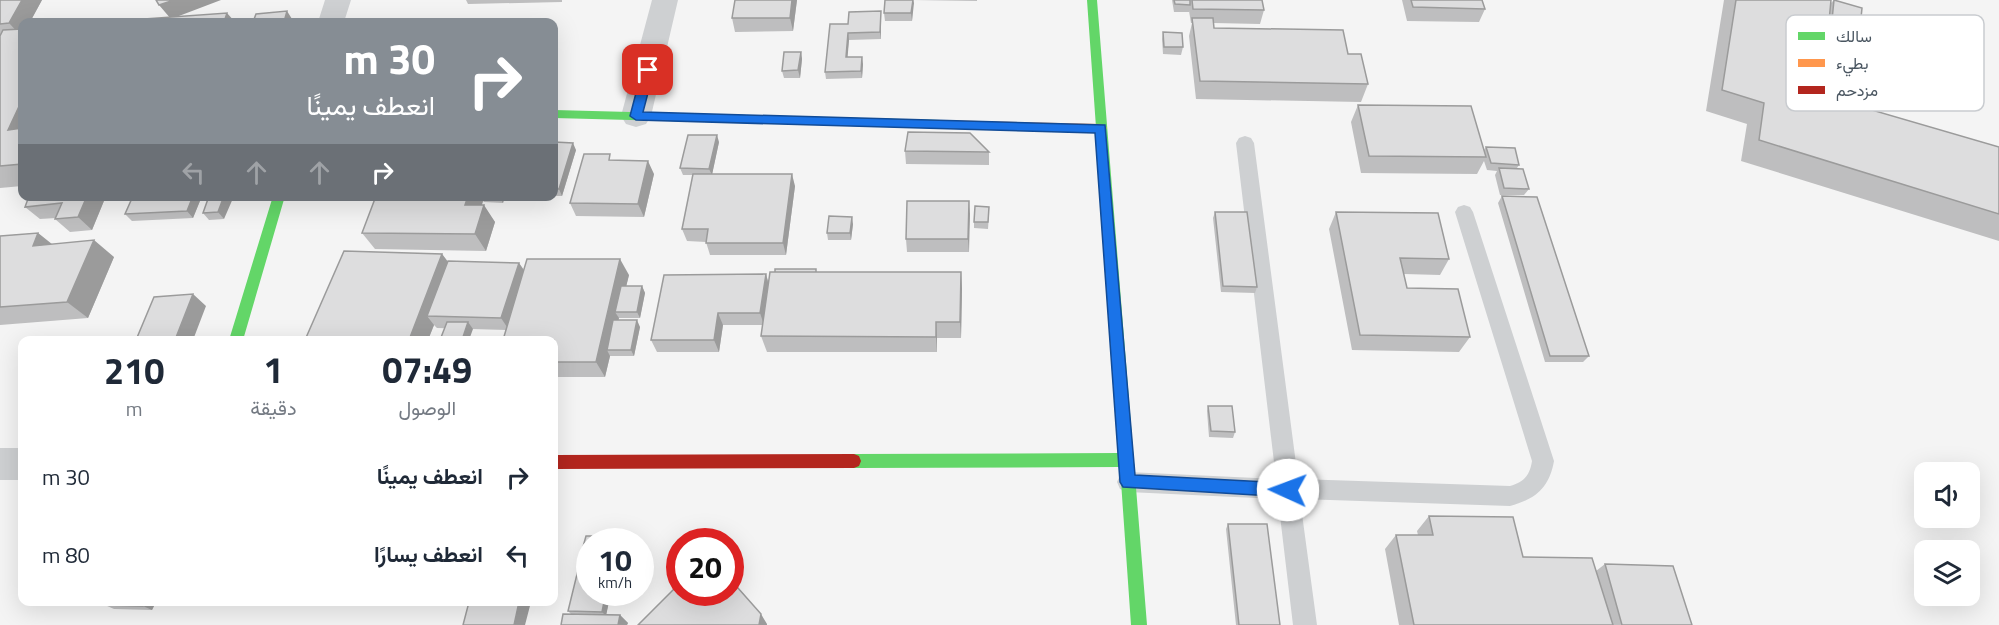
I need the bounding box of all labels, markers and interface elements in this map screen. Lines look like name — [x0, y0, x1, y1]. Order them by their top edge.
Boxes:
legend — [1786, 15, 1984, 111]
text: سالك — [1836, 24, 1872, 48]
text: 30 m — [343, 26, 435, 90]
icon: right — [456, 42, 534, 120]
pin — [622, 44, 673, 95]
text: بطيء — [1836, 51, 1868, 77]
icon: arrive — [631, 53, 664, 86]
text: مزدحم — [1836, 78, 1878, 102]
text: انعطف يمينًا — [306, 84, 435, 125]
icon: left — [177, 156, 210, 189]
icon: ahead — [240, 156, 273, 189]
icon: ahead — [303, 156, 336, 189]
icon: right — [366, 156, 399, 189]
text: 1 — [263, 342, 283, 397]
text: 07:49 — [382, 342, 472, 397]
text: 210 — [104, 343, 164, 398]
text: دقيقة — [250, 392, 296, 423]
text: الوصول — [398, 392, 456, 423]
text: m — [126, 393, 142, 424]
position arrow — [1256, 458, 1320, 522]
text: انعطف يمينًا — [377, 459, 483, 493]
text: 30 m — [42, 460, 90, 494]
icon: right — [501, 461, 534, 494]
map controls — [1914, 462, 1980, 606]
button: sound — [1914, 462, 1980, 528]
speed limit sign: 20 — [666, 528, 744, 606]
text: انعطف يسارًا — [374, 537, 483, 571]
text: 10 — [598, 537, 632, 583]
text: 80 m — [42, 538, 90, 572]
icon: left — [501, 539, 534, 572]
button: layers — [1914, 540, 1980, 606]
text: km/h — [598, 571, 632, 594]

